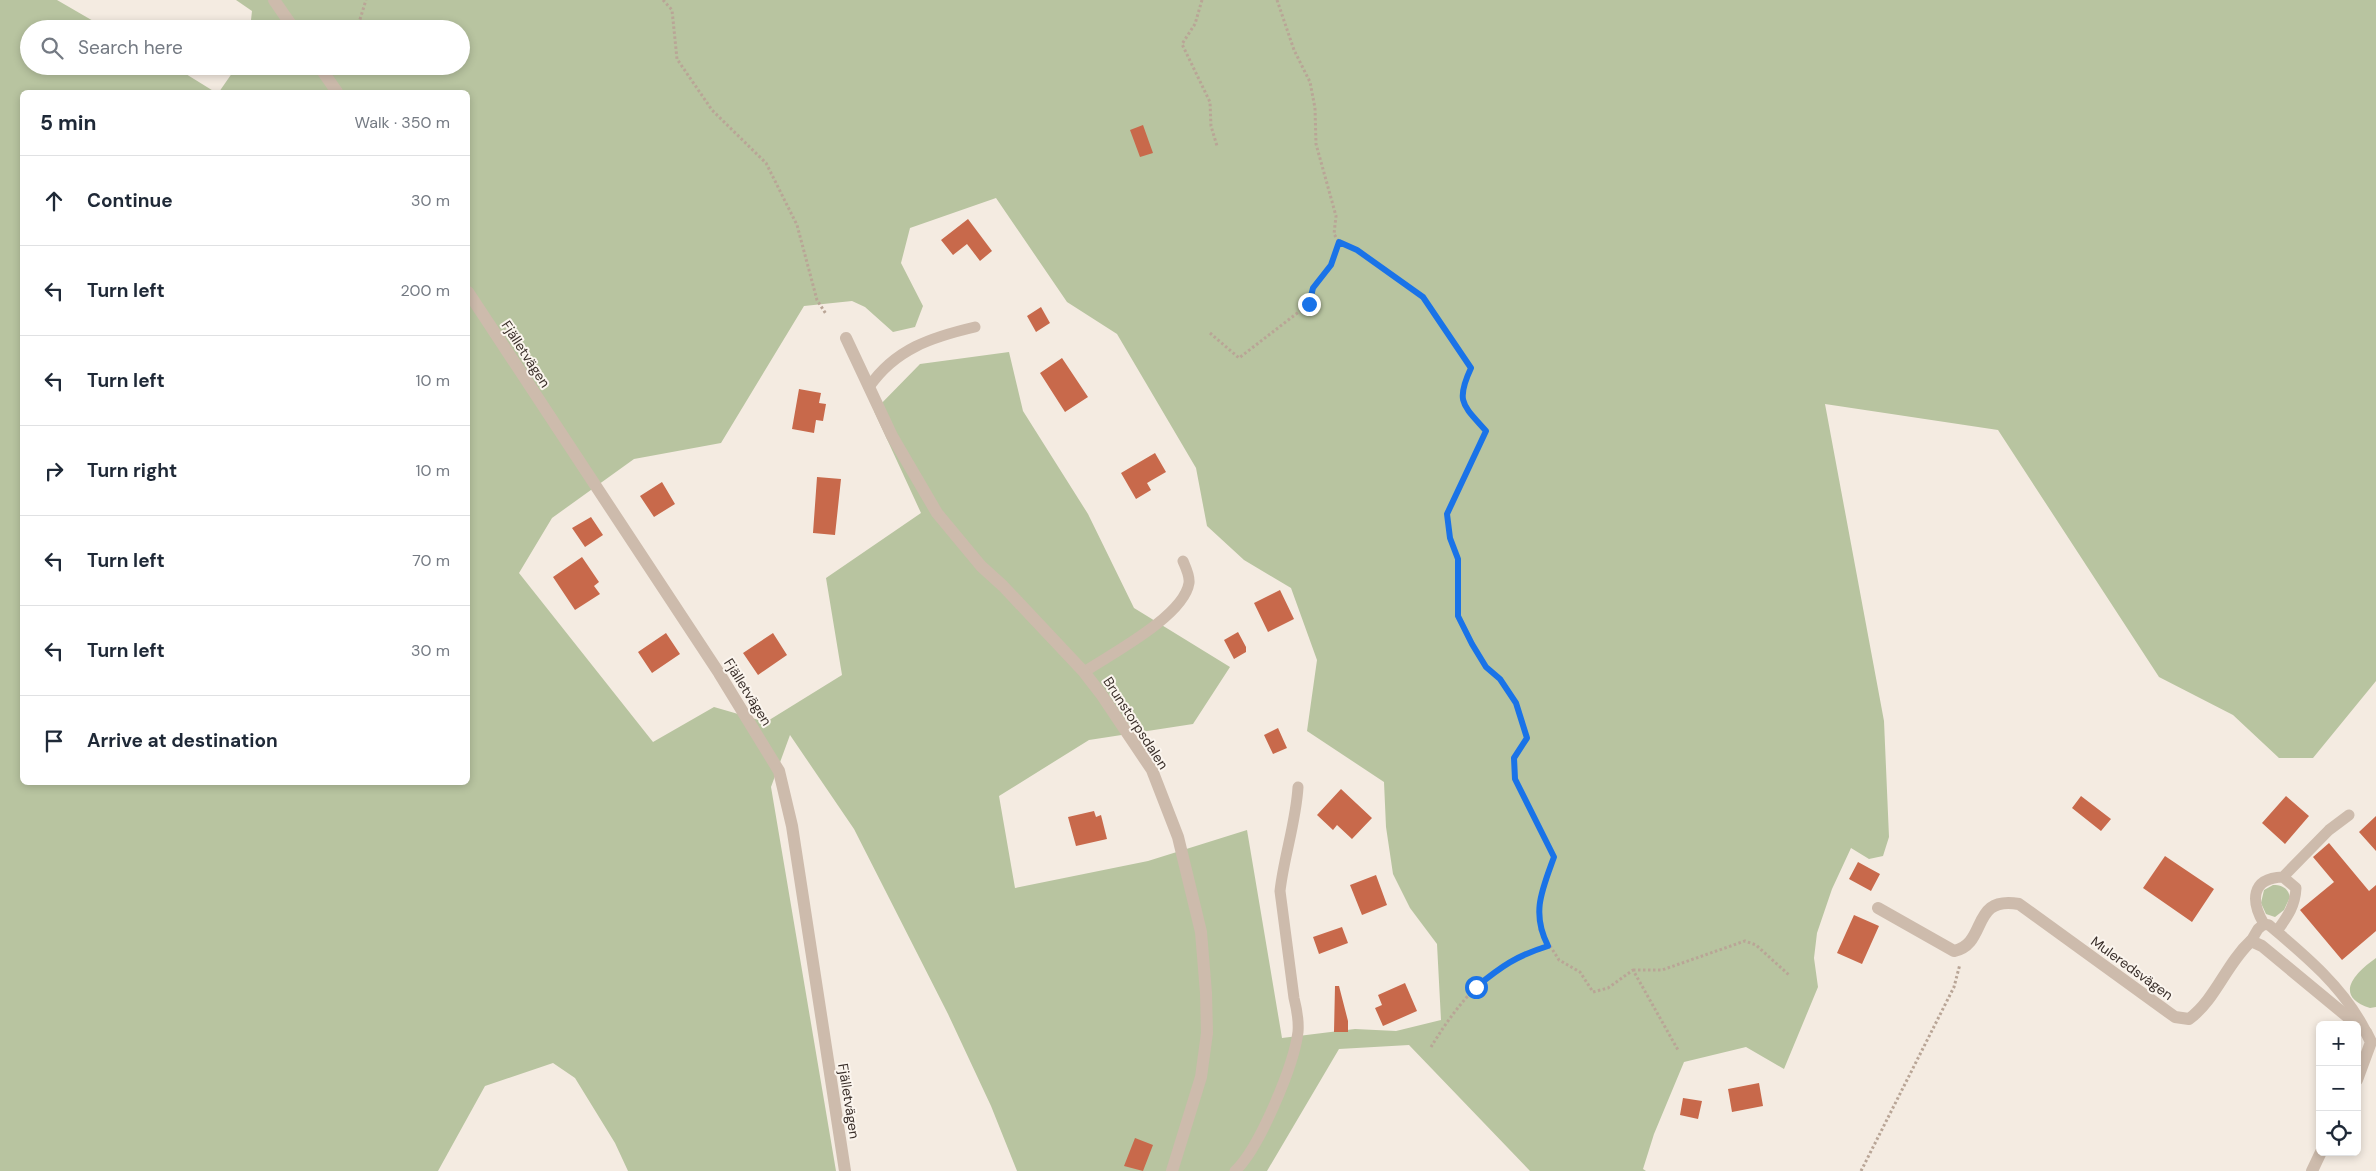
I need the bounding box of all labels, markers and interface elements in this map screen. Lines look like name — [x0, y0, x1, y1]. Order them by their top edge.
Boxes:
search box — [20, 20, 470, 75]
icon: search — [38, 34, 66, 62]
text: Search here — [78, 35, 183, 60]
text: 5 min — [40, 109, 96, 137]
text: Walk · 350 m — [355, 112, 450, 133]
icon: ahead — [40, 187, 68, 215]
text: Continue — [87, 188, 173, 213]
text: 30 m — [411, 190, 450, 211]
icon: left — [40, 277, 68, 305]
text: Turn left — [87, 278, 165, 303]
text: 200 m — [401, 280, 450, 301]
route end — [1298, 293, 1321, 316]
street label: Fjälletvägen — [498, 317, 554, 391]
icon: left — [40, 367, 68, 395]
text: Turn left — [87, 368, 165, 393]
text: 10 m — [416, 370, 450, 391]
icon: right — [40, 457, 68, 485]
text: Turn right — [87, 458, 177, 483]
text: 10 m — [416, 460, 450, 481]
icon: left — [40, 547, 68, 575]
text: Turn left — [87, 548, 165, 573]
text: 70 m — [412, 550, 450, 571]
icon: left — [40, 637, 68, 665]
text: Turn left — [87, 638, 165, 663]
text: 30 m — [411, 640, 450, 661]
street label: Fjälletvägen — [720, 655, 776, 729]
street label: Brunstorpsdalen — [1099, 673, 1173, 773]
icon: arrive — [40, 727, 68, 755]
text: Arrive at destination — [87, 728, 278, 753]
street label: Muleredsvägen — [2087, 932, 2177, 1004]
route start — [1465, 976, 1488, 999]
map controls — [2316, 1021, 2361, 1156]
button: + — [2316, 1021, 2361, 1066]
street label: Fjälletvägen — [834, 1062, 864, 1140]
button: − — [2316, 1066, 2361, 1111]
button: locate — [2316, 1111, 2361, 1156]

